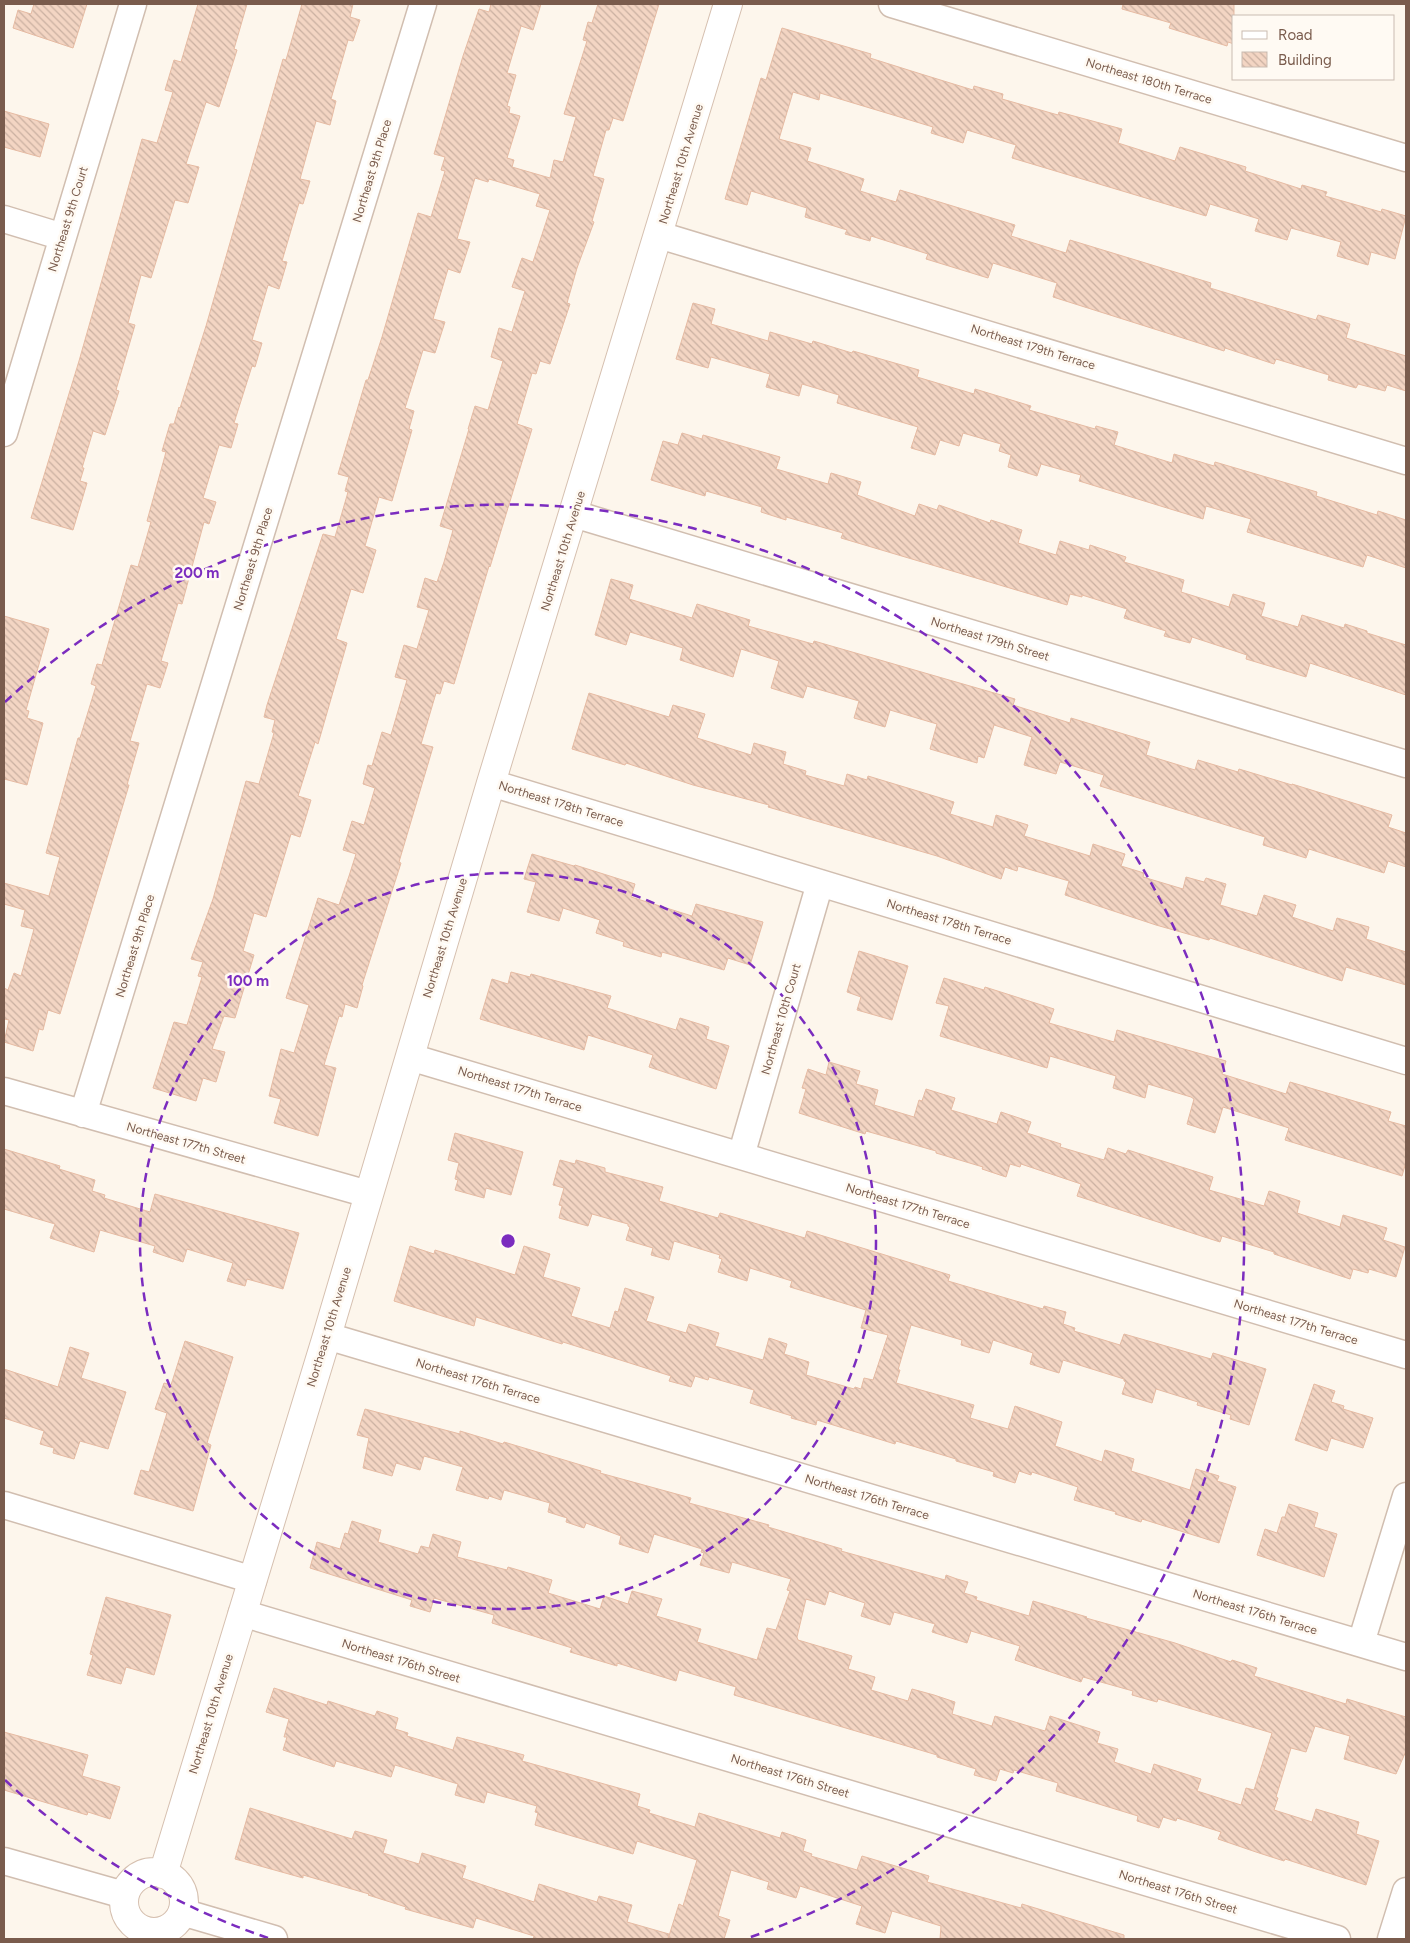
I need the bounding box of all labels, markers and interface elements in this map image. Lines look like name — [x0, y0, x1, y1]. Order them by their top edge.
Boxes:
legend — [1232, 15, 1395, 80]
text: Road — [1278, 26, 1313, 44]
text: Building — [1278, 51, 1332, 69]
street label: Northeast 180th Terrace — [1084, 55, 1214, 107]
street label: Northeast 10th Avenue — [656, 102, 706, 226]
street label: Northeast 9th Place — [350, 117, 394, 224]
street label: Northeast 9th Court — [45, 164, 91, 273]
street label: Northeast 179th Terrace — [969, 321, 1097, 373]
street label: Northeast 10th Avenue — [538, 489, 588, 613]
street label: Northeast 9th Place — [231, 505, 275, 612]
text: 200 m — [175, 564, 219, 582]
street label: Northeast 179th Street — [929, 614, 1051, 664]
street label: Northeast 178th Terrace — [497, 778, 626, 830]
street label: Northeast 10th Avenue — [420, 876, 470, 1000]
street label: Northeast 9th Place — [113, 892, 157, 999]
street label: Northeast 178th Terrace — [885, 896, 1014, 948]
street label: Northeast 10th Court — [758, 961, 804, 1076]
text: 100 m — [227, 972, 269, 990]
street label: Northeast 177th Terrace — [456, 1063, 584, 1115]
street label: Northeast 177th Street — [125, 1119, 247, 1167]
street label: Northeast 177th Terrace — [844, 1180, 972, 1232]
centre of rings — [499, 1232, 517, 1250]
street label: Northeast 10th Avenue — [304, 1265, 354, 1389]
street label: Northeast 177th Terrace — [1232, 1296, 1360, 1348]
street label: Northeast 176th Terrace — [414, 1355, 542, 1407]
street label: Northeast 176th Terrace — [803, 1471, 931, 1523]
street label: Northeast 176th Terrace — [1191, 1586, 1319, 1638]
street label: Northeast 176th Street — [340, 1636, 462, 1686]
street label: Northeast 10th Avenue — [186, 1652, 236, 1776]
street label: Northeast 176th Street — [729, 1751, 851, 1801]
street label: Northeast 176th Street — [1117, 1867, 1239, 1917]

